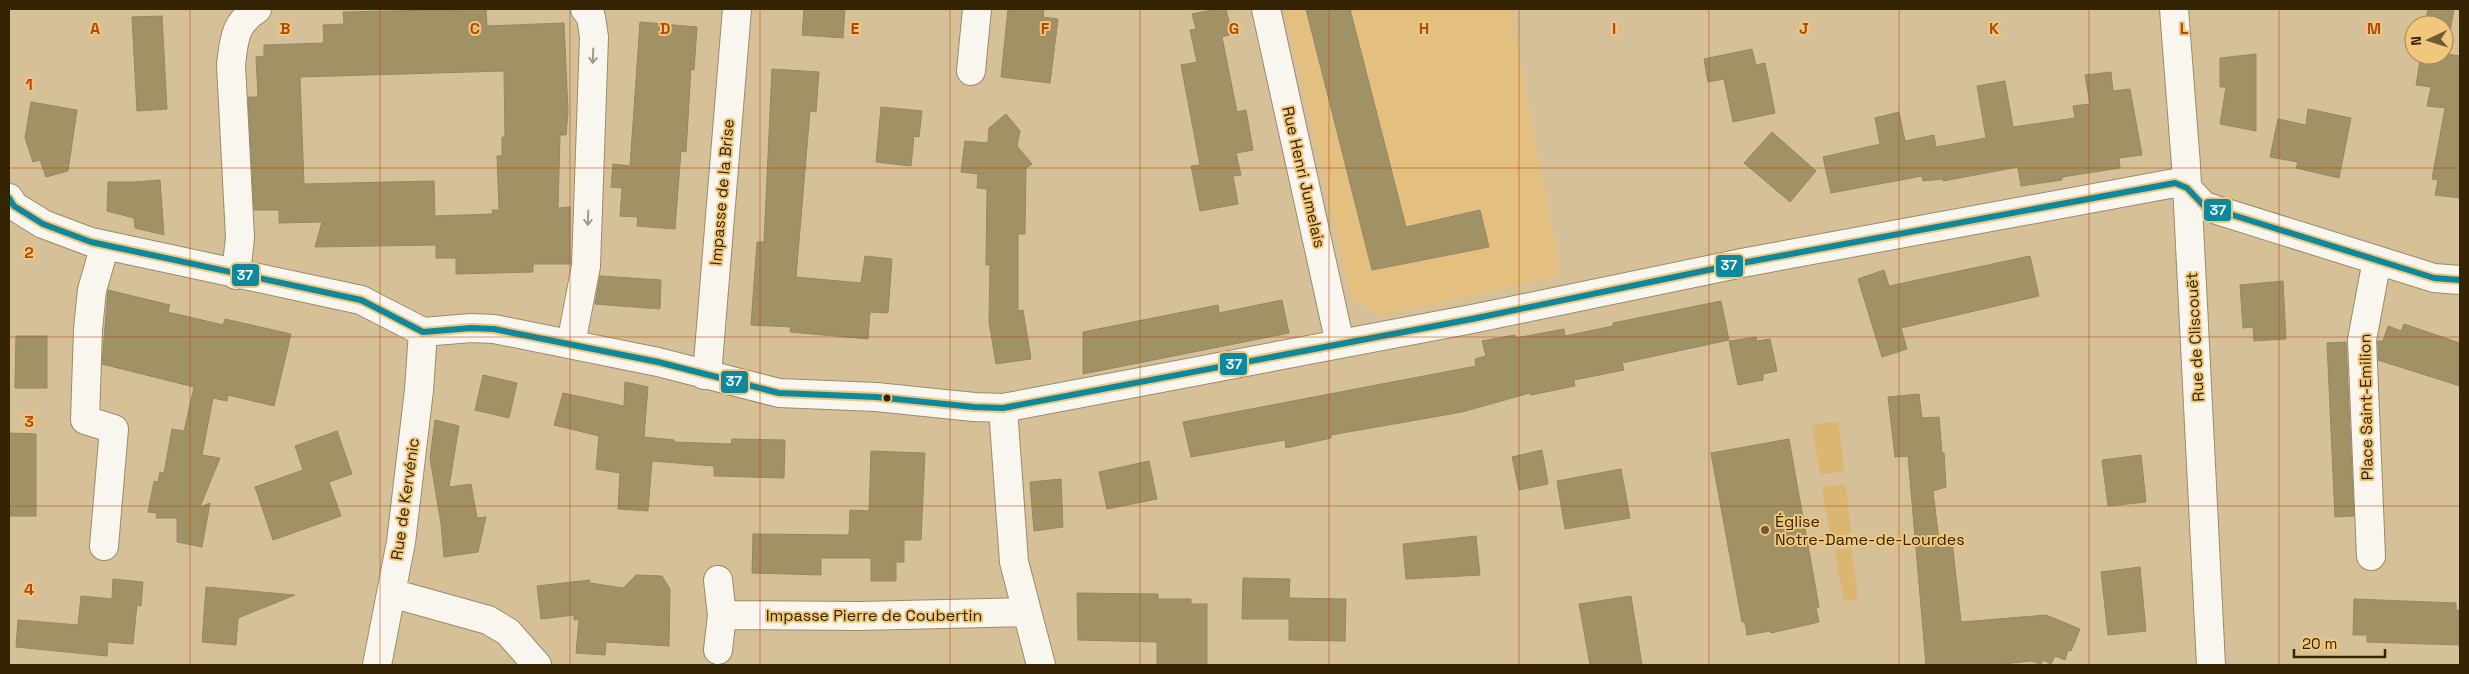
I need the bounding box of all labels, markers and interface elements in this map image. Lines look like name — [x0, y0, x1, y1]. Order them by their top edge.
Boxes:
north arrow — [2404, 15, 2454, 65]
text: A — [90, 18, 100, 39]
text: B — [280, 18, 290, 39]
text: C — [470, 18, 480, 39]
text: D — [660, 18, 670, 39]
text: E — [851, 18, 860, 39]
text: F — [1041, 18, 1050, 39]
text: G — [1229, 18, 1239, 39]
text: H — [1419, 18, 1429, 39]
text: I — [1612, 18, 1616, 39]
text: J — [1799, 18, 1809, 39]
text: K — [1989, 18, 1999, 39]
text: L — [2180, 18, 2189, 39]
text: M — [2367, 18, 2381, 39]
text: N — [2407, 36, 2425, 46]
one-way arrow — [589, 47, 598, 63]
text: 1 — [25, 74, 33, 95]
street label: Rue Henri Jumelais — [1277, 104, 1331, 250]
street label: Impasse de la Brise — [705, 118, 739, 266]
line badge: 37 — [2203, 198, 2232, 222]
text: 37 — [2210, 201, 2226, 219]
one-way arrow — [583, 210, 592, 226]
text: 2 — [24, 242, 34, 263]
line badge: 37 — [1715, 254, 1744, 278]
text: 37 — [1721, 256, 1737, 274]
line badge: 37 — [231, 263, 260, 287]
text: 37 — [237, 266, 253, 284]
street label: Rue de Cliscouët — [2181, 272, 2209, 402]
street label: Place Saint-Emilion — [2354, 333, 2378, 481]
line badge: 37 — [1219, 352, 1248, 376]
text: 37 — [1226, 355, 1242, 373]
line badge: 37 — [720, 370, 749, 394]
text: 37 — [726, 372, 742, 390]
unlabelled marker — [882, 393, 892, 403]
text: 3 — [24, 411, 34, 432]
street label: Rue de Kervénic — [386, 436, 424, 562]
place label: Église Notre-Dame-de-Lourdes — [1775, 511, 1965, 550]
marker: Église Notre-Dame-de-Lourdes — [1759, 524, 1771, 536]
text: 4 — [24, 579, 34, 600]
street label: Impasse Pierre de Coubertin — [766, 605, 982, 626]
scale bar — [2294, 626, 2385, 658]
text: 20 m — [2302, 634, 2337, 653]

